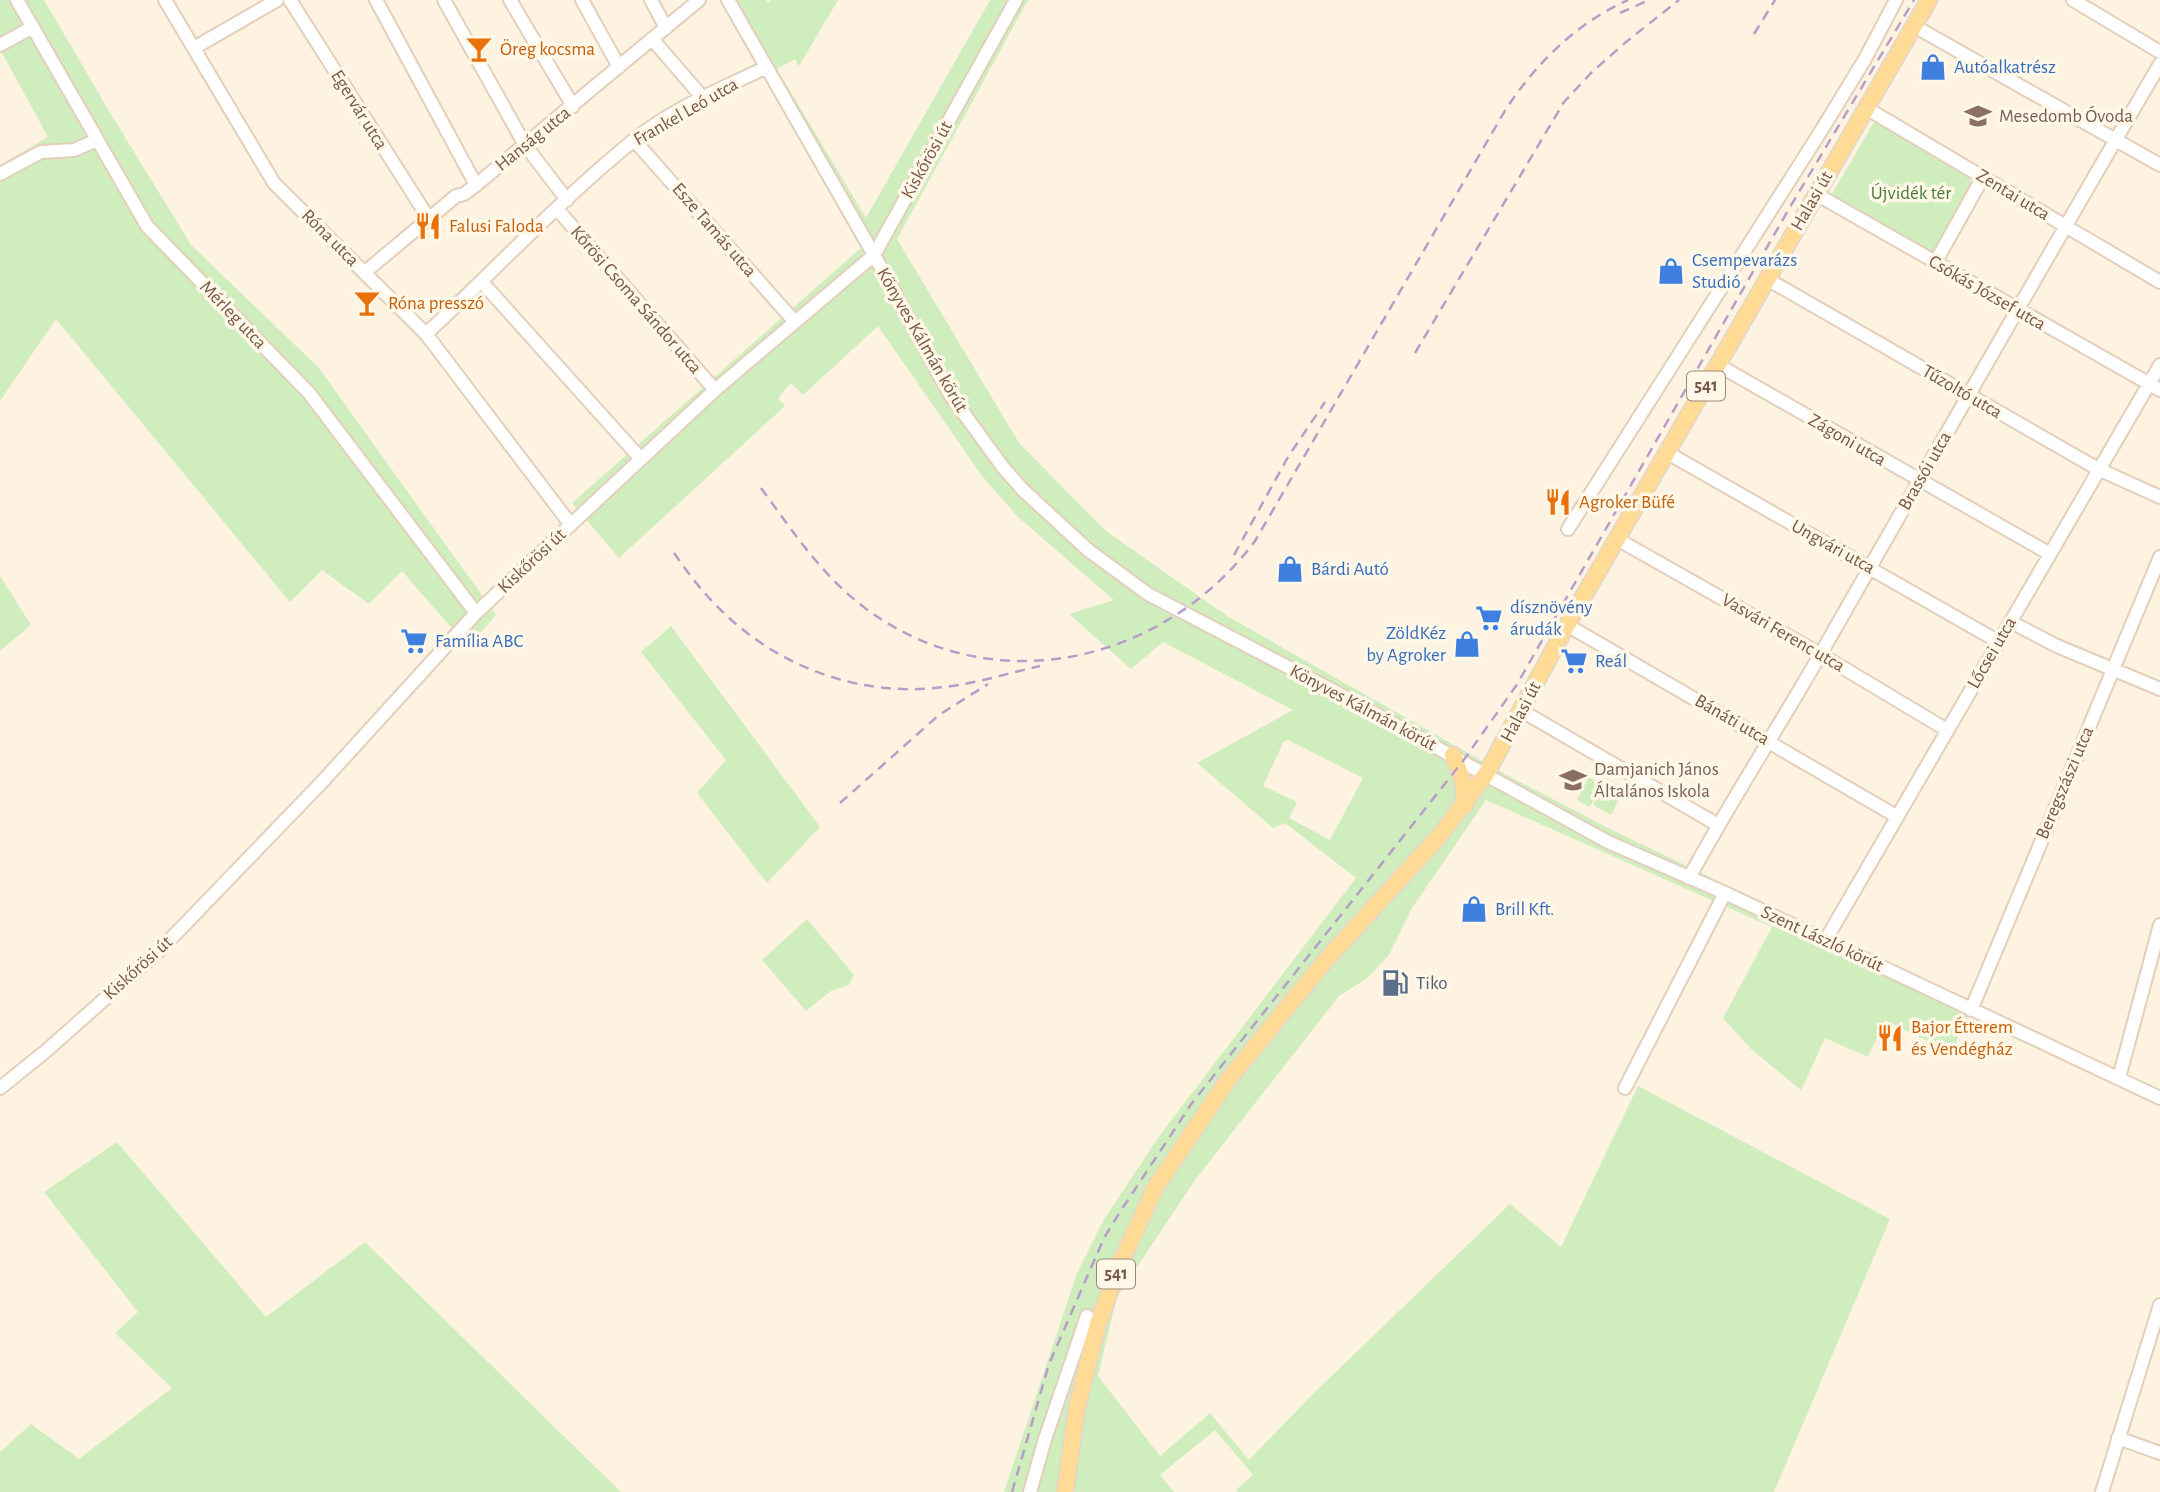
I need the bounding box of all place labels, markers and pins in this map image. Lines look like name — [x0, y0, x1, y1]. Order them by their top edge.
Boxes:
bar icon: Öreg kocsma — [464, 34, 494, 64]
place label: Öreg kocsma — [500, 39, 595, 59]
shop icon: Autóalkatrész — [1918, 52, 1948, 82]
place label: Autóalkatrész — [1954, 58, 2056, 77]
school or university icon: Mesedomb Óvoda — [1963, 101, 1993, 131]
place label: Mesedomb Óvoda — [1999, 105, 2133, 126]
restaurant icon: Falusi Faloda — [413, 211, 443, 241]
place label: Falusi Faloda — [449, 217, 544, 236]
place label: Csempevarázs Studió — [1692, 251, 1797, 292]
shop icon: Csempevarázs Studió — [1656, 256, 1686, 286]
bar icon: Róna presszó — [352, 288, 382, 318]
place label: Róna presszó — [388, 294, 484, 313]
restaurant icon: Agroker Büfé — [1543, 487, 1573, 517]
place label: Agroker Büfé — [1579, 493, 1675, 512]
shop icon: Bárdi Autó — [1275, 554, 1305, 584]
place label: Bárdi Autó — [1311, 560, 1389, 579]
place label: dísznövény árudák — [1510, 598, 1592, 639]
supermarket icon: dísznövény árudák — [1474, 603, 1504, 633]
place label: ZöldKéz by Agroker — [1366, 624, 1446, 665]
supermarket icon: Família ABC — [399, 626, 429, 656]
shop icon: ZöldKéz by Agroker — [1452, 629, 1482, 659]
place label: Família ABC — [435, 632, 523, 651]
supermarket icon: Reál — [1559, 646, 1589, 676]
place label: Reál — [1595, 652, 1627, 671]
place label: Damjanich János Általános Iskola — [1594, 760, 1719, 801]
school or university icon: Damjanich János Általános Iskola — [1558, 765, 1588, 795]
shop icon: Brill Kft. — [1459, 894, 1489, 924]
place label: Brill Kft. — [1495, 900, 1554, 919]
fuel station icon: Tiko — [1380, 968, 1410, 998]
place label: Tiko — [1416, 974, 1448, 993]
place label: Bajor Étterem és Vendégház — [1911, 1016, 2013, 1059]
restaurant icon: Bajor Étterem és Vendégház — [1875, 1023, 1905, 1053]

